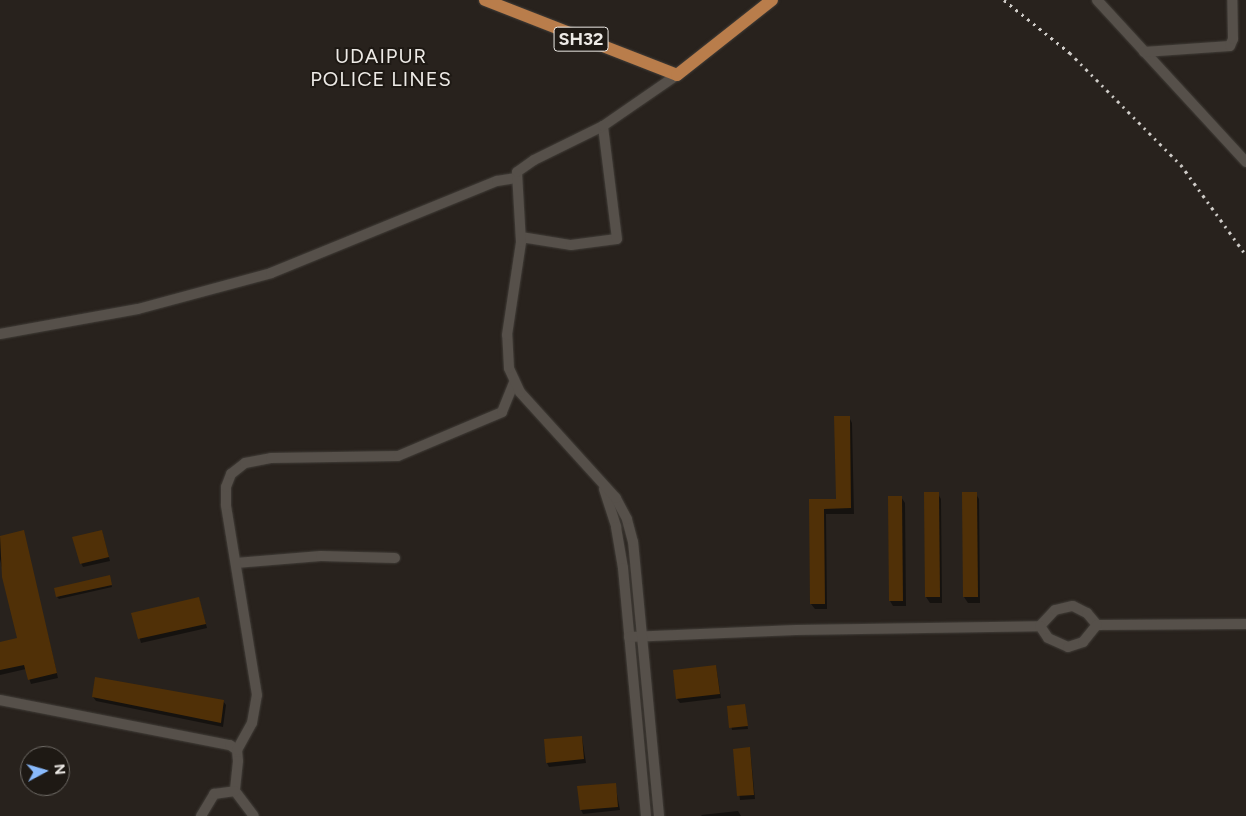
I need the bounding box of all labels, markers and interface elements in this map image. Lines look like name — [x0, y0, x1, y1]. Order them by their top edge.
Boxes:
road number: SH32 — [554, 23, 608, 54]
district label: UDAIPUR POLICE LINES — [309, 44, 453, 91]
north arrow — [20, 746, 70, 796]
text: N — [50, 763, 68, 776]

